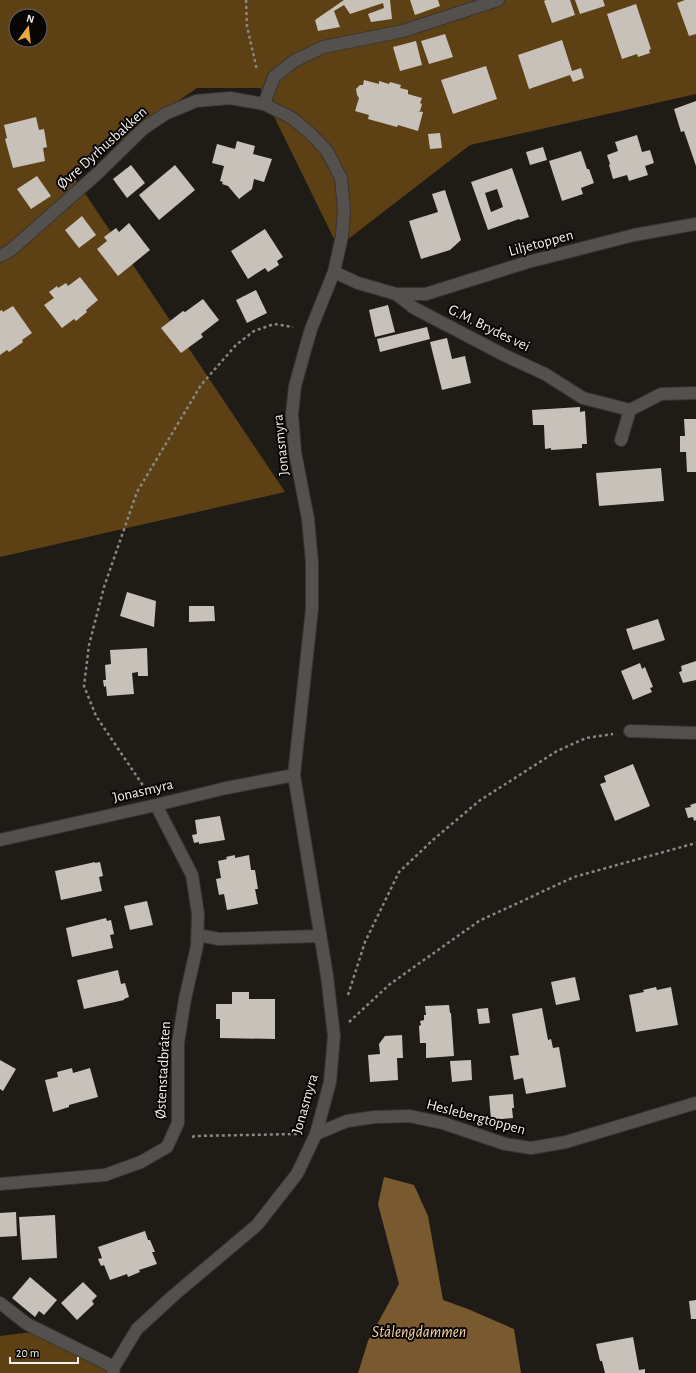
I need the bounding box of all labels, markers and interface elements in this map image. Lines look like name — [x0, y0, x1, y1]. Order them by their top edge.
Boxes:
north arrow — [8, 8, 48, 48]
text: N — [25, 13, 36, 25]
street label: Øvre Dyrhusbakken — [54, 104, 150, 192]
street label: Liljetoppen — [507, 227, 575, 259]
street label: G.M. Brydes vei — [446, 302, 532, 354]
street label: Jonasmyra — [270, 414, 292, 476]
street label: Jonasmyra — [111, 777, 175, 805]
street label: Østenstadbråten — [153, 1021, 173, 1119]
street label: Jonasmyra — [289, 1072, 321, 1136]
street label: Heslebergtoppen — [425, 1097, 527, 1137]
water label: Stålengdammen — [372, 1324, 466, 1340]
scale bar — [10, 1339, 78, 1365]
text: 20 m — [16, 1347, 39, 1359]

